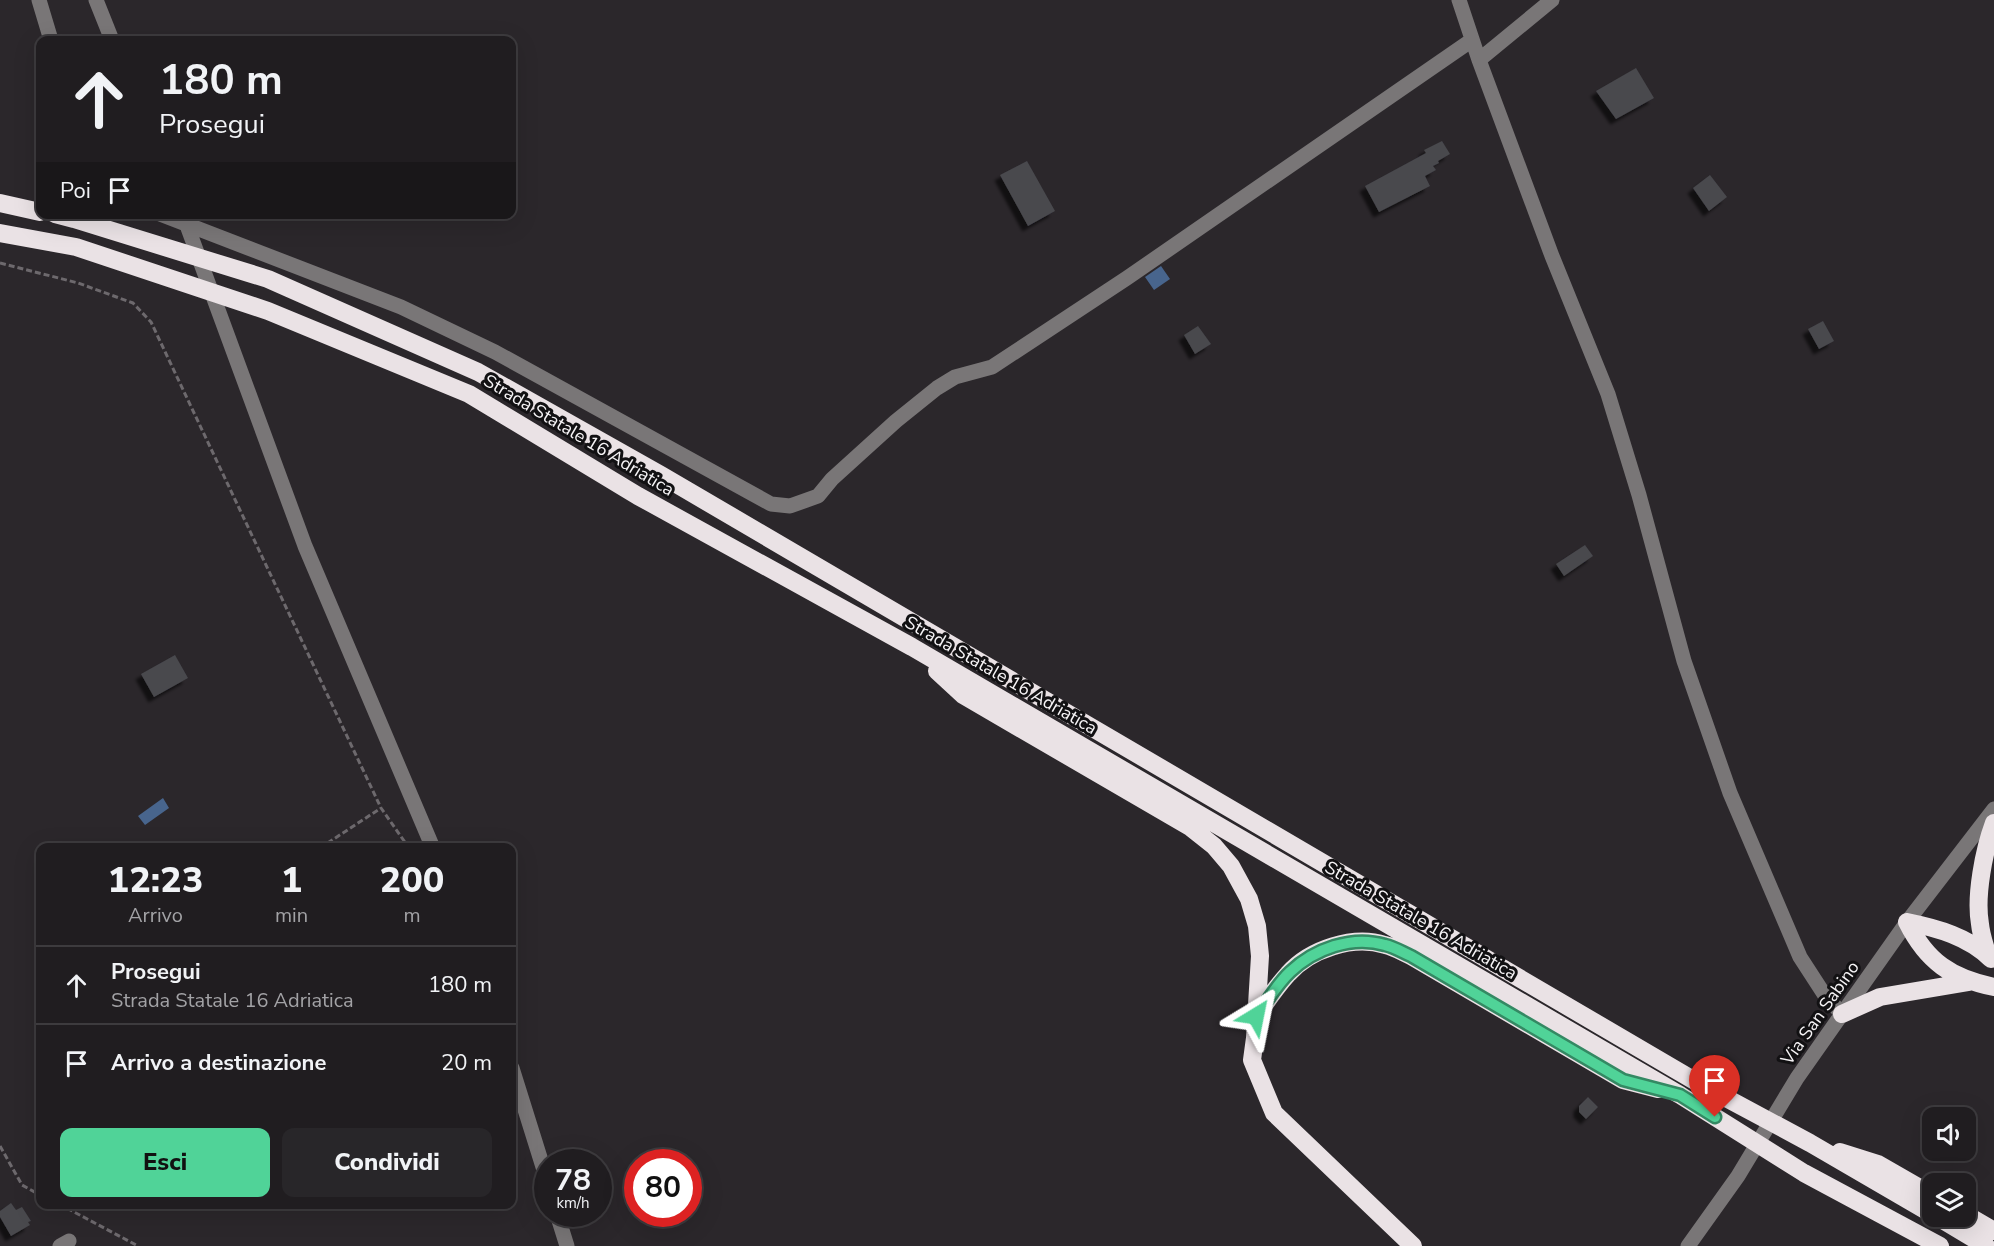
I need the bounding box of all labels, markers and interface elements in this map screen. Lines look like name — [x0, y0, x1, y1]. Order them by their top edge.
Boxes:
text: 180 m — [159, 52, 283, 109]
icon: ahead — [60, 60, 138, 138]
text: Prosegui — [159, 106, 265, 143]
icon: arrive — [103, 174, 136, 207]
text: Poi — [60, 176, 91, 206]
street label: Strada Statale 16 Adriatica — [479, 369, 679, 501]
street label: Strada Statale 16 Adriatica — [900, 610, 1102, 740]
street label: Strada Statale 16 Adriatica — [1320, 855, 1522, 985]
text: 12:23 — [108, 856, 203, 905]
text: 1 — [281, 856, 302, 905]
text: 200 — [380, 856, 444, 905]
text: Arrivo — [128, 902, 183, 929]
text: min — [275, 902, 308, 929]
text: m — [403, 902, 421, 929]
street label: Via San Sabino — [1775, 956, 1865, 1071]
text: Prosegui — [111, 957, 201, 987]
icon: ahead — [60, 969, 93, 1002]
text: 180 m — [428, 970, 492, 1000]
position arrow — [1224, 984, 1288, 1048]
text: Strada Statale 16 Adriatica — [111, 987, 354, 1014]
icon: arrive — [60, 1047, 93, 1080]
text: Arrivo a destinazione — [111, 1048, 326, 1078]
text: 20 m — [441, 1048, 492, 1078]
pin — [1689, 1055, 1740, 1117]
icon: arrive — [1698, 1064, 1731, 1097]
map controls — [1922, 1107, 1976, 1227]
button: sound — [1922, 1107, 1976, 1161]
button: Esci — [60, 1128, 270, 1197]
button: Condividi — [282, 1128, 492, 1197]
speed limit sign: 80 — [624, 1149, 702, 1227]
text: 78 — [555, 1160, 591, 1201]
button: layers — [1922, 1173, 1976, 1227]
text: km/h — [556, 1193, 590, 1213]

